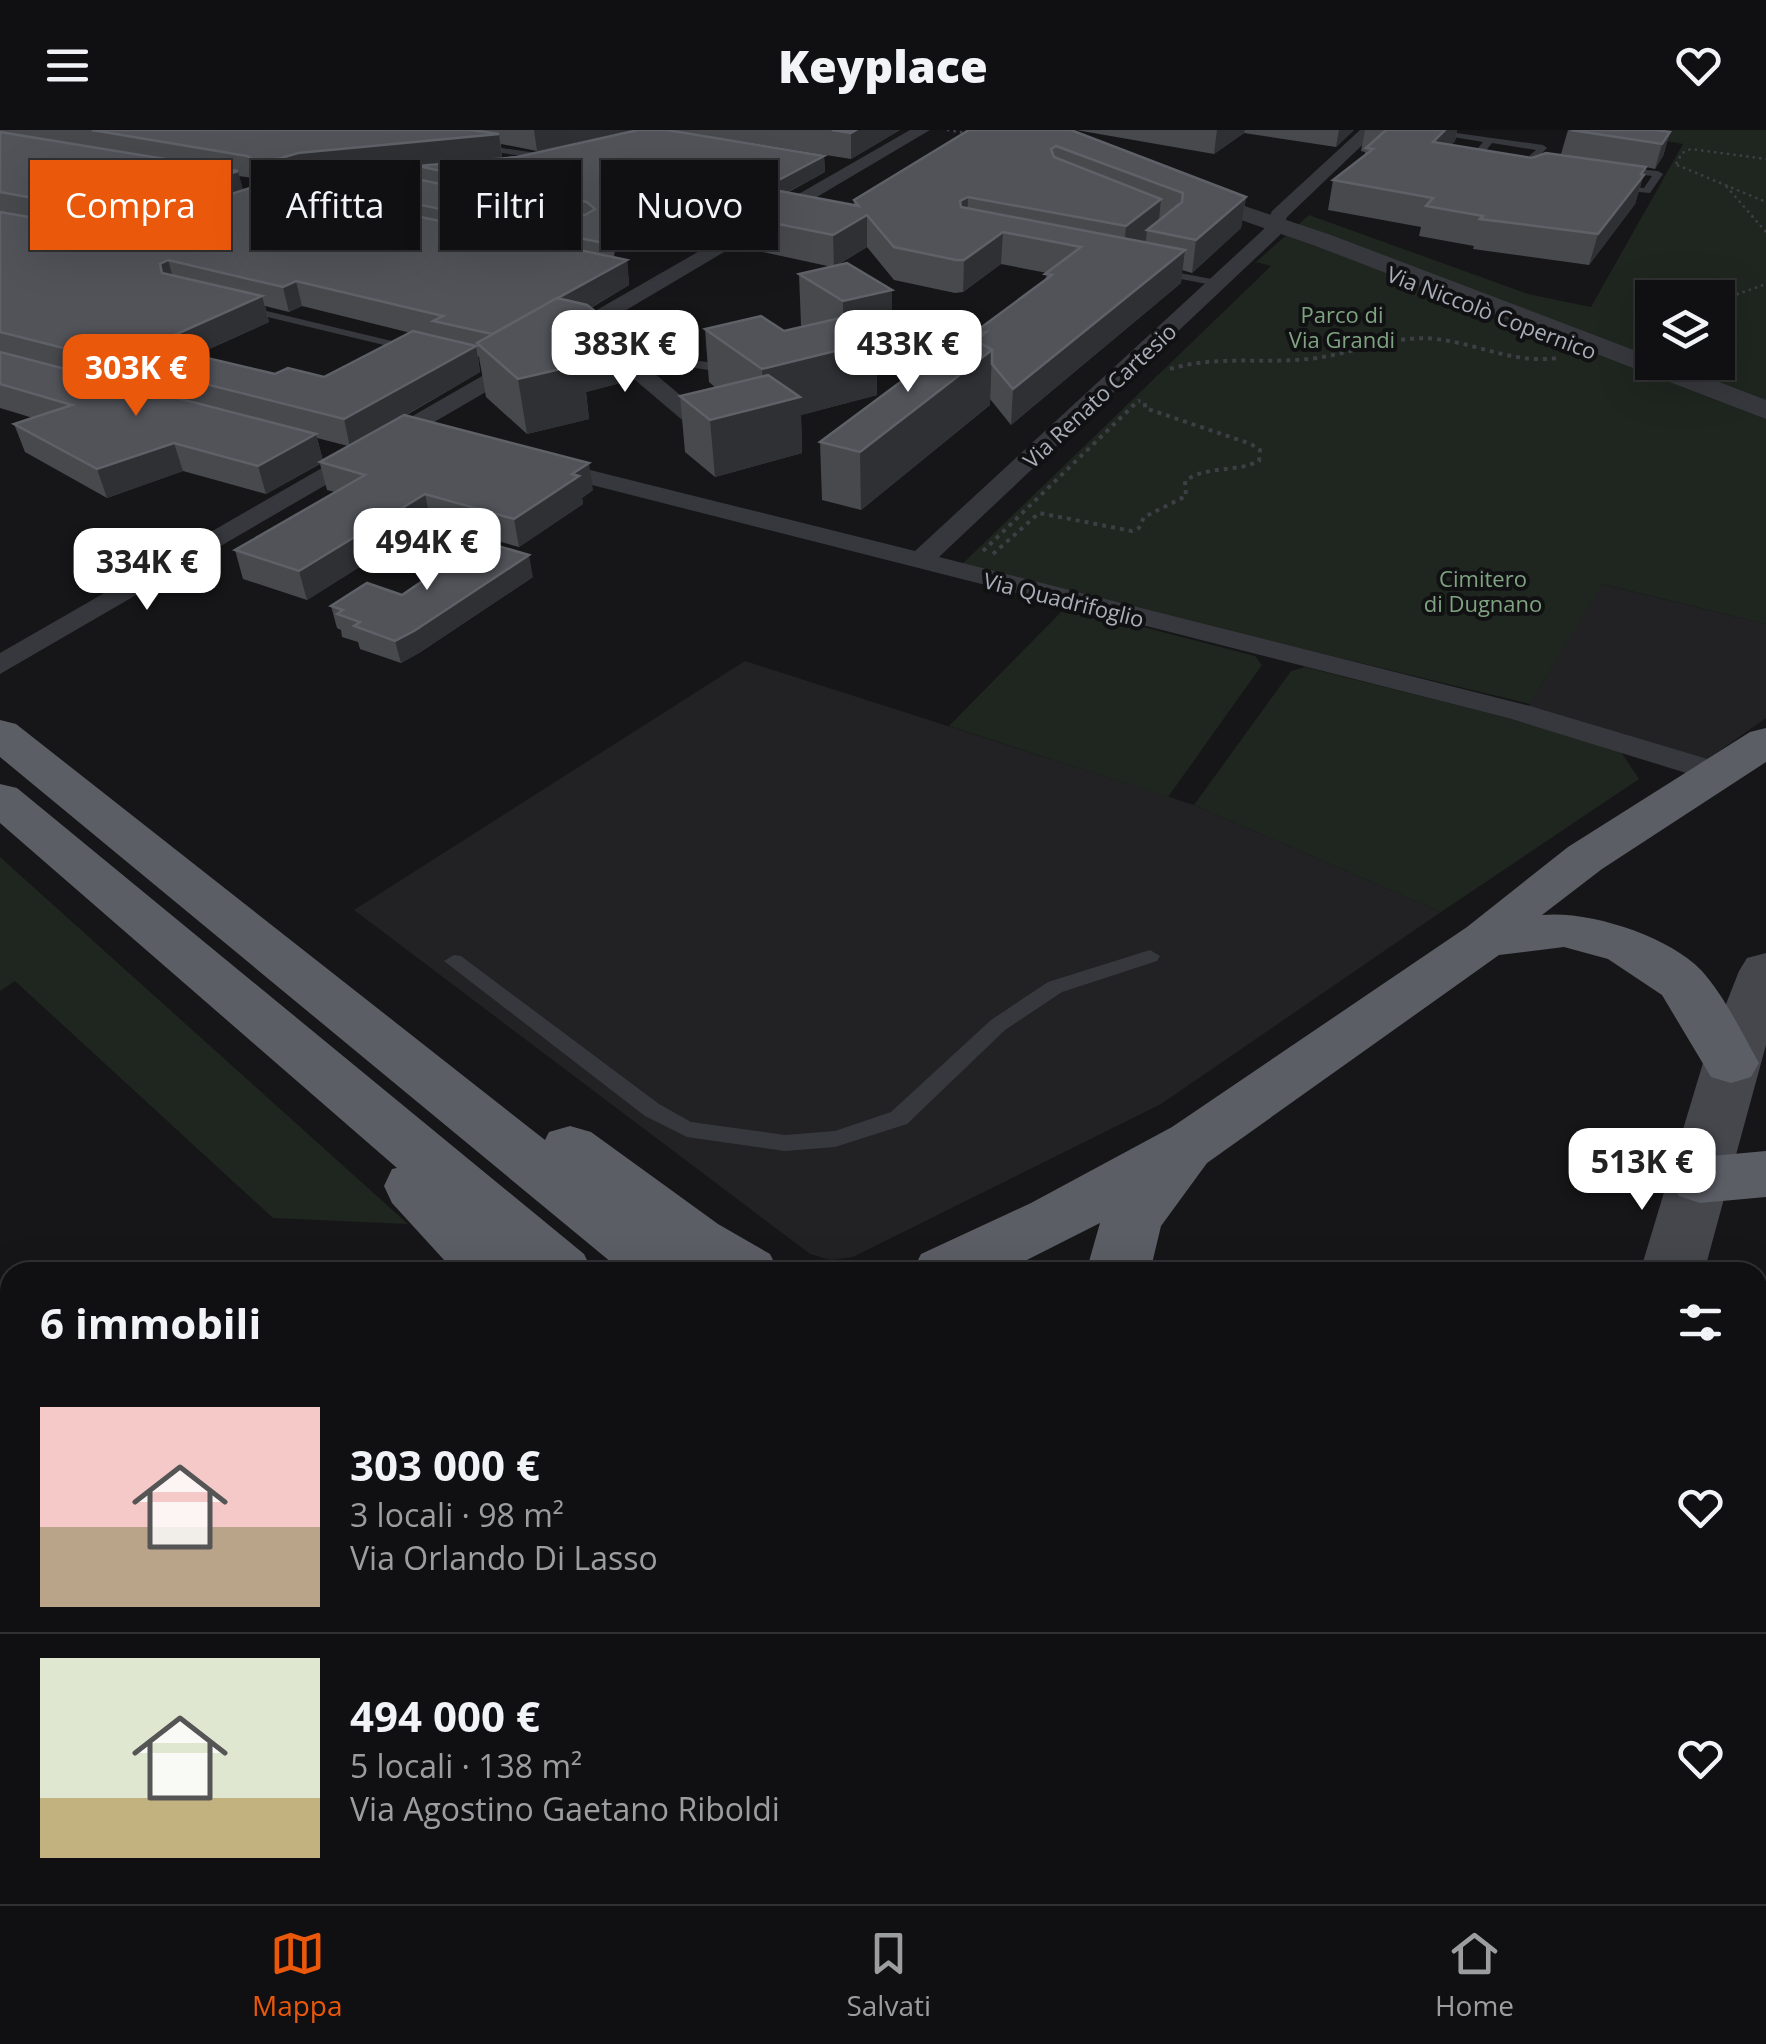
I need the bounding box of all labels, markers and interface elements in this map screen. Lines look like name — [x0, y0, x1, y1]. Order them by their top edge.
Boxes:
text: Keyplace — [778, 35, 988, 96]
icon: menu — [40, 38, 95, 93]
icon: heart — [1671, 38, 1726, 93]
chip: Compra — [30, 160, 231, 250]
chip: Affitta — [251, 160, 420, 250]
chip: Filtri — [440, 160, 581, 250]
chip: Nuovo — [601, 160, 778, 250]
street label: Via Niccolò Copernico — [1383, 258, 1601, 366]
map controls — [1635, 280, 1735, 380]
button: layers — [1635, 280, 1735, 380]
park label: Parco di Via Grandi — [1289, 299, 1395, 354]
pin: 383K € — [544, 310, 706, 395]
pin: 433K € — [827, 310, 989, 395]
street label: Via Renato Cartesio — [1016, 316, 1182, 474]
text: 383K € — [574, 321, 676, 364]
text: 433K € — [857, 321, 959, 364]
pin: 303K € — [55, 334, 217, 419]
text: 303K € — [85, 345, 187, 388]
pin: 494K € — [346, 508, 508, 593]
text: 494K € — [376, 519, 478, 562]
pin: 334K € — [66, 528, 228, 613]
text: 334K € — [96, 539, 198, 582]
park label: Cimitero di Dugnano — [1424, 563, 1542, 618]
street label: Via Quadrifoglio — [981, 565, 1147, 633]
pin: 513K € — [1561, 1128, 1723, 1213]
text: 513K € — [1591, 1139, 1693, 1182]
text: 6 immobili — [40, 1294, 261, 1351]
icon: filters — [1673, 1295, 1728, 1350]
text: 303 000 € — [350, 1436, 540, 1493]
icon: home — [120, 1447, 240, 1567]
icon: heart — [1673, 1480, 1728, 1535]
text: 3 locali · 98 m² — [350, 1493, 564, 1536]
text: Via Orlando Di Lasso — [350, 1536, 658, 1579]
text: 494 000 € — [350, 1687, 540, 1744]
icon: home — [120, 1698, 240, 1818]
icon: heart — [1673, 1731, 1728, 1786]
text: 5 locali · 138 m² — [350, 1744, 582, 1787]
text: Via Agostino Gaetano Riboldi — [350, 1787, 780, 1830]
tab: Mappa — [252, 1926, 343, 2024]
tab: Salvati — [846, 1926, 931, 2024]
tab: Home — [1435, 1926, 1514, 2024]

